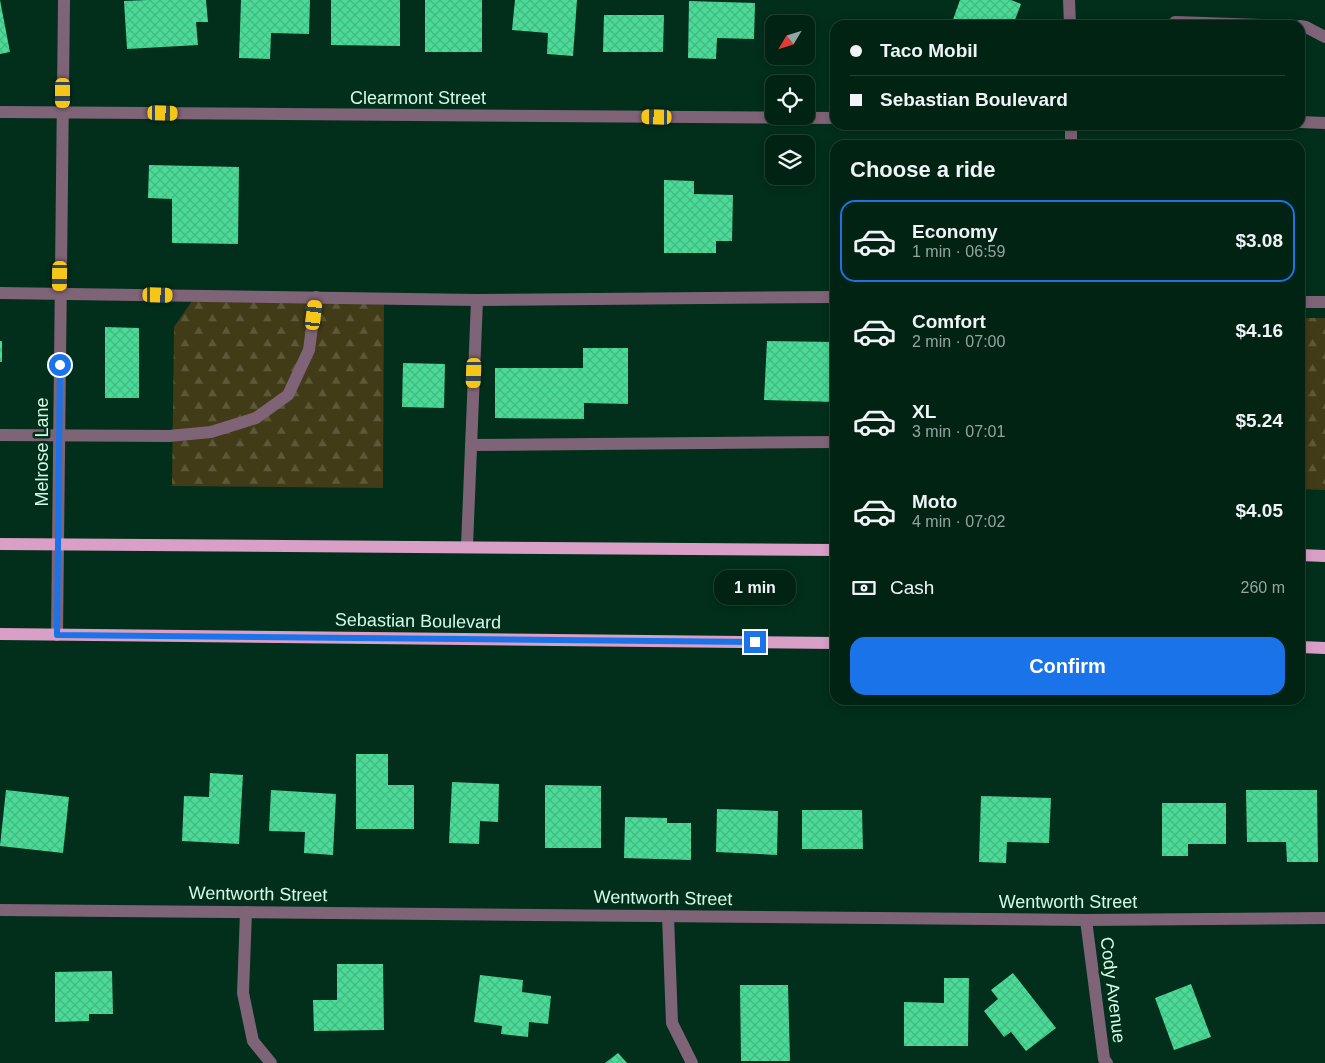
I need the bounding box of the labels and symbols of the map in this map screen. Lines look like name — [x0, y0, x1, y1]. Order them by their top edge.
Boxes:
north arrow — [765, 15, 815, 65]
car — [55, 78, 70, 108]
street label: Clearmont Street — [350, 88, 486, 108]
car — [147, 105, 178, 121]
car — [641, 109, 672, 125]
car — [52, 261, 67, 291]
car — [142, 287, 173, 303]
car — [304, 299, 323, 331]
route start — [49, 354, 71, 376]
car — [465, 358, 482, 388]
street label: Melrose Lane — [32, 397, 52, 507]
callout: 1 min — [714, 570, 796, 604]
street label: Sebastian Boulevard — [335, 610, 501, 632]
route end — [744, 631, 766, 653]
street label: Wentworth Street — [188, 883, 328, 905]
street label: Wentworth Street — [593, 887, 733, 909]
street label: Wentworth Street — [999, 892, 1137, 912]
street label: Cody Avenue — [1097, 936, 1129, 1044]

